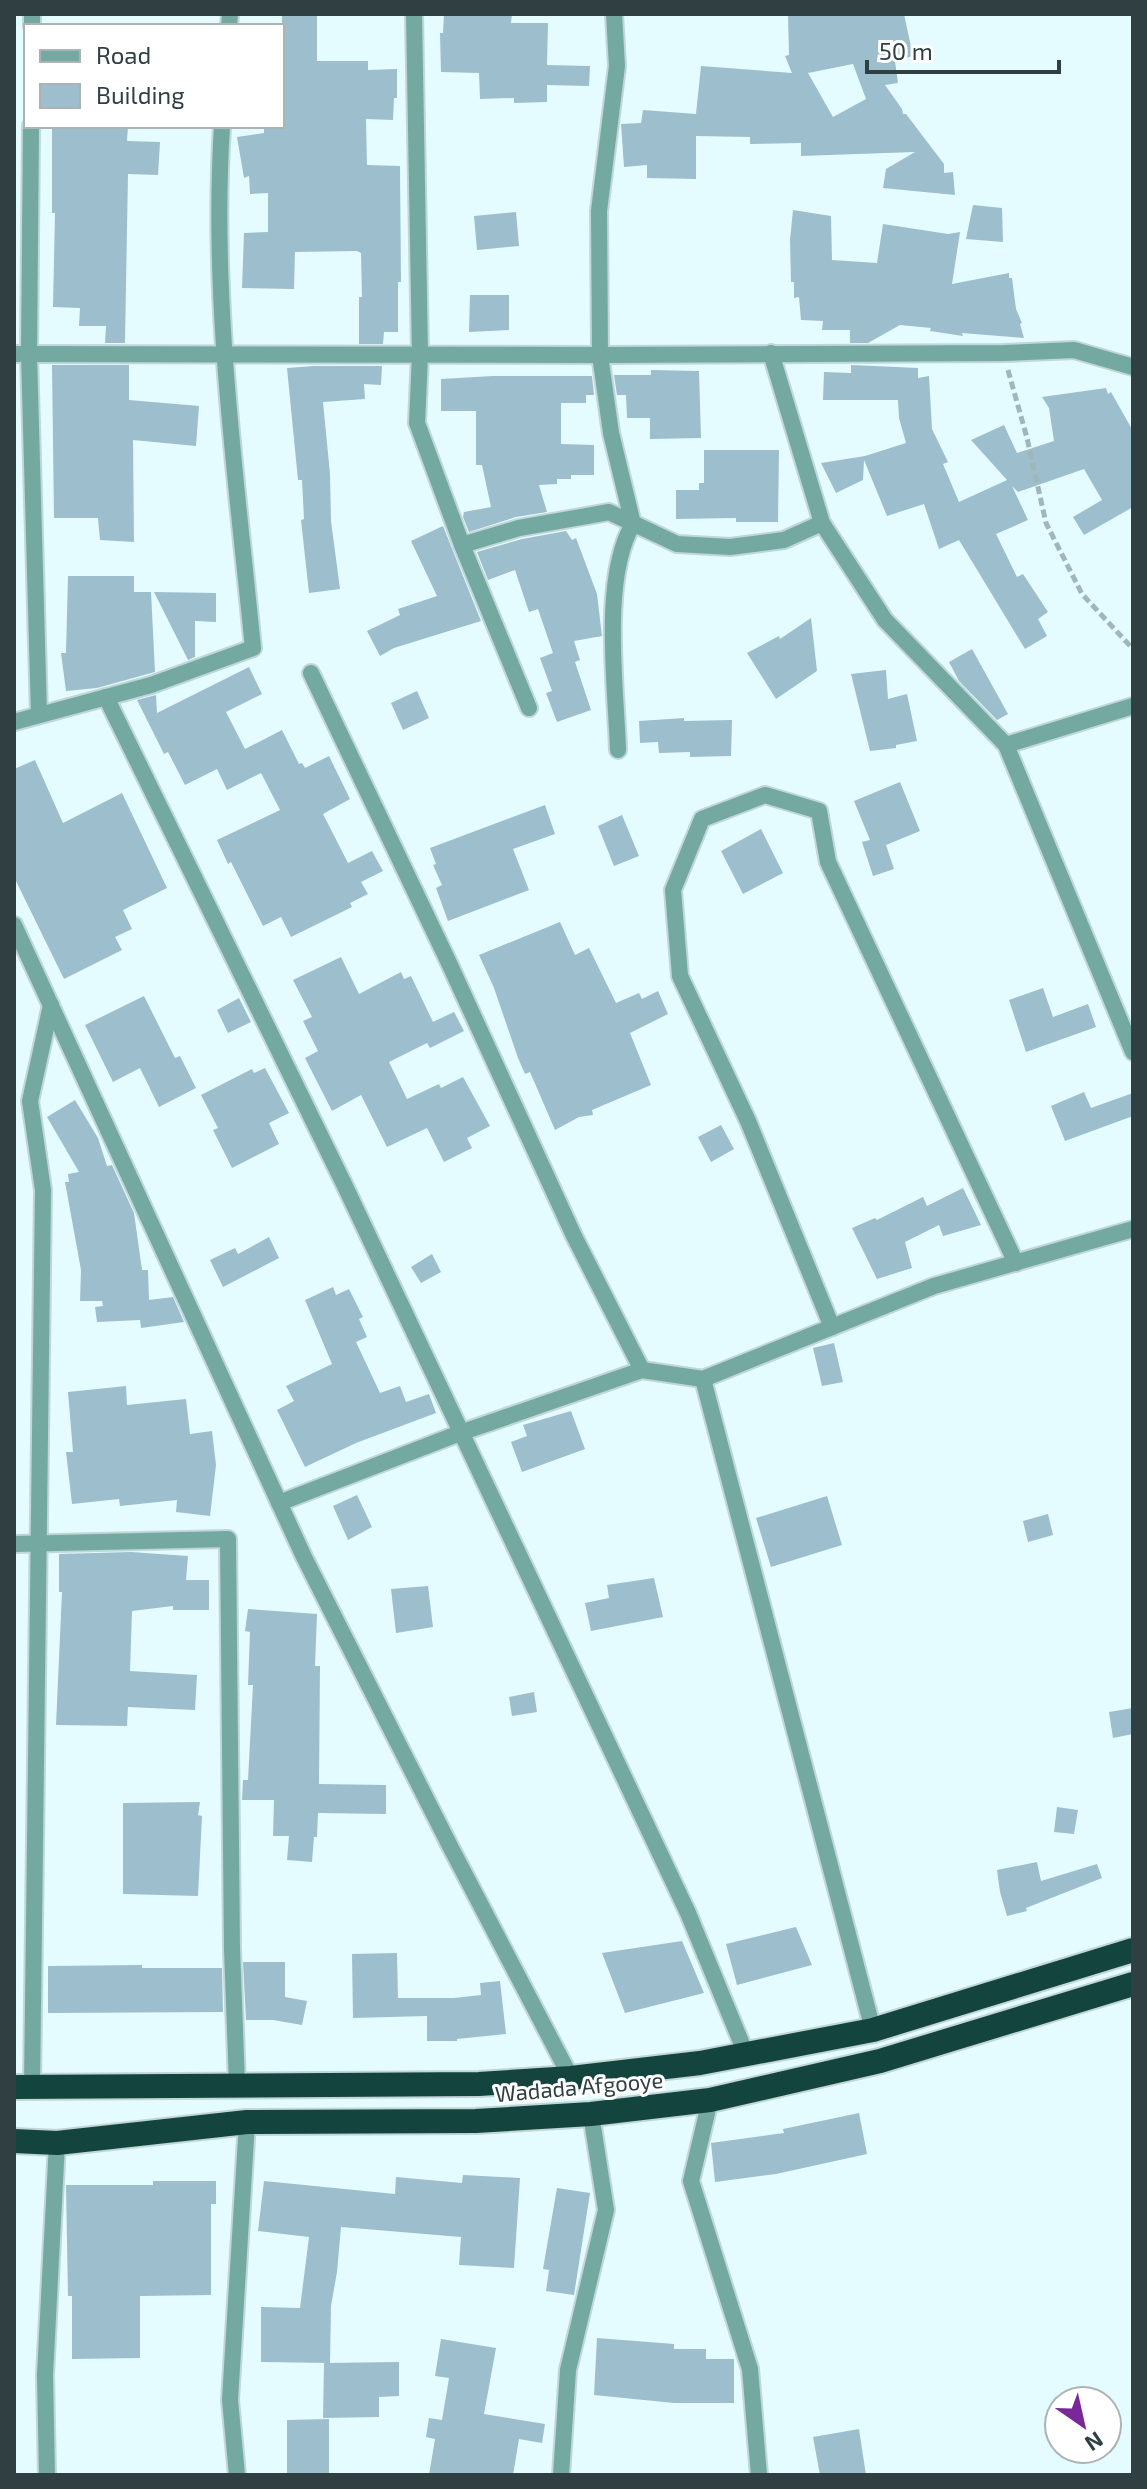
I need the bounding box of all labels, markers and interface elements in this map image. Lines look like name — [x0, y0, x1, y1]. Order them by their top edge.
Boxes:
legend — [24, 24, 284, 128]
scale bar — [867, 24, 1059, 74]
text: 50 m — [879, 36, 933, 65]
text: Road — [96, 40, 151, 69]
text: Building — [96, 80, 185, 109]
street label: Wadada Afgooye — [494, 2066, 664, 2106]
north arrow — [1043, 2385, 1123, 2465]
text: N — [1081, 2427, 1109, 2458]

